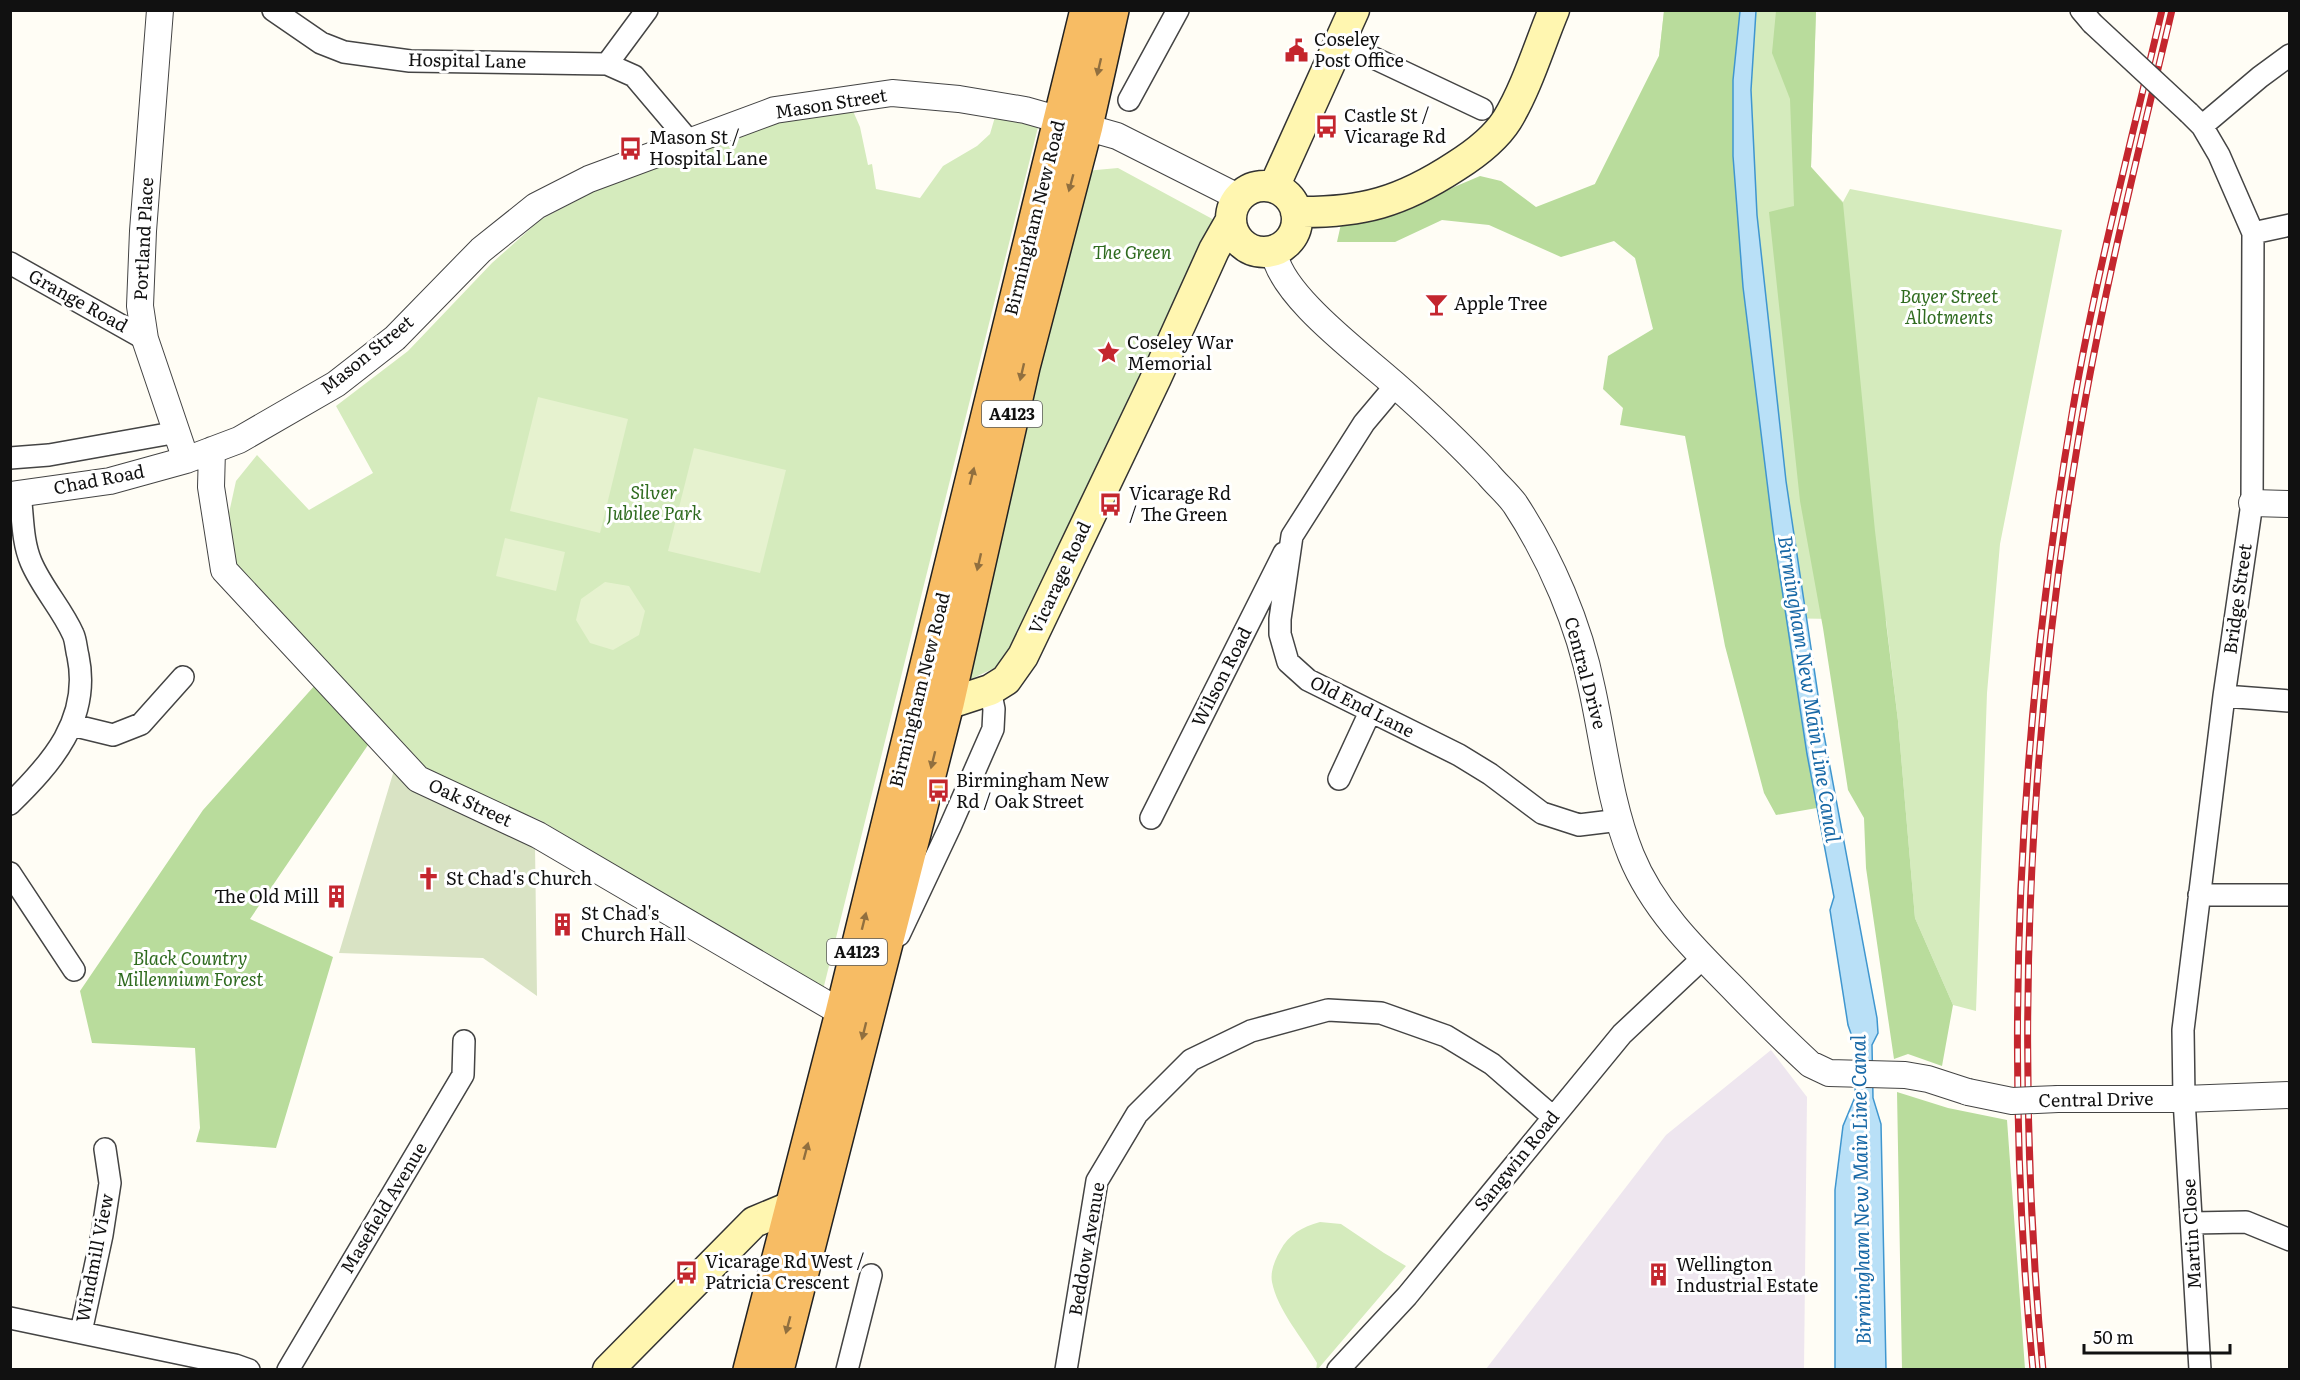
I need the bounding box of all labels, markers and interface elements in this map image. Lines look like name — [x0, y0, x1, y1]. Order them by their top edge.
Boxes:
place label: Coseley Post Office — [1314, 25, 1404, 73]
public building icon: Coseley Post Office — [1283, 37, 1309, 63]
street label: Hospital Lane — [408, 45, 526, 74]
one-way arrow — [1094, 58, 1104, 77]
street label: Mason Street — [773, 80, 889, 125]
place label: Castle St / Vicarage Rd — [1344, 101, 1446, 149]
bus stop icon: Castle St / Vicarage Rd — [1313, 113, 1339, 139]
street label: Birmingham New Road — [996, 117, 1071, 318]
place label: Mason St / Hospital Lane — [649, 123, 767, 171]
bus stop icon: Mason St / Hospital Lane — [618, 135, 644, 161]
one-way arrow — [1066, 174, 1076, 192]
street label: Portland Place — [126, 176, 159, 301]
park label: The Green — [1093, 238, 1172, 265]
street label: Grange Road — [24, 261, 133, 338]
park label: Bayer Street Allotments — [1900, 282, 1998, 330]
place label: Apple Tree — [1454, 289, 1547, 316]
bar icon: Apple Tree — [1423, 291, 1449, 317]
street label: Mason Street — [314, 307, 419, 400]
place label: Coseley War Memorial — [1127, 328, 1234, 376]
place icon: Coseley War Memorial — [1096, 340, 1122, 366]
one-way arrow — [1017, 362, 1026, 381]
road number: A4123 — [982, 401, 1042, 427]
street label: Chad Road — [51, 456, 147, 501]
one-way arrow — [968, 467, 978, 486]
park label: Silver Jubilee Park — [606, 478, 702, 526]
place label: Vicarage Rd / The Green — [1129, 479, 1231, 527]
bus stop icon: Vicarage Rd / The Green — [1098, 491, 1124, 517]
street label: Vicarage Road — [1021, 516, 1097, 638]
water label: Birmingham New Main Line Canal — [1772, 533, 1850, 845]
street label: Bridge Street — [2215, 541, 2258, 656]
one-way arrow — [974, 553, 984, 571]
street label: Birmingham New Road — [881, 589, 956, 790]
street label: Central Drive — [1559, 614, 1614, 732]
street label: Wilson Road — [1184, 622, 1257, 731]
street label: Old End Lane — [1306, 668, 1420, 744]
one-way arrow — [928, 751, 937, 769]
place label: Birmingham New Rd / Oak Street — [956, 766, 1109, 814]
street label: Oak Street — [424, 771, 518, 833]
bus stop icon: Birmingham New Rd / Oak Street — [925, 778, 951, 804]
place label: St Chad's Church — [446, 864, 592, 891]
church icon: St Chad's Church — [415, 866, 441, 892]
place label: The Old Mill — [214, 882, 319, 909]
building icon: The Old Mill — [324, 884, 350, 910]
place label: St Chad's Church Hall — [581, 899, 686, 947]
building icon: St Chad's Church Hall — [550, 911, 576, 937]
one-way arrow — [860, 912, 870, 930]
road number: A4123 — [827, 939, 887, 965]
park label: Black Country Millennium Forest — [116, 944, 264, 992]
one-way arrow — [859, 1022, 868, 1040]
water label: Birmingham New Main Line Canal — [1841, 1034, 1877, 1346]
street label: Central Drive — [2038, 1084, 2154, 1113]
street label: Sangwin Road — [1467, 1104, 1565, 1216]
street label: Masefield Avenue — [333, 1136, 433, 1278]
one-way arrow — [801, 1142, 811, 1160]
street label: Martin Close — [2174, 1178, 2207, 1290]
street label: Beddow Avenue — [1060, 1180, 1111, 1318]
street label: Windmill View — [68, 1190, 119, 1324]
place label: Vicarage Rd West / Patricia Crescent — [705, 1247, 864, 1295]
place label: Wellington Industrial Estate — [1676, 1250, 1818, 1298]
bus stop icon: Vicarage Rd West / Patricia Crescent — [674, 1259, 700, 1285]
building icon: Wellington Industrial Estate — [1645, 1262, 1671, 1288]
one-way arrow — [783, 1316, 793, 1334]
scale bar — [2084, 1317, 2230, 1355]
text: 50 m — [2093, 1323, 2134, 1350]

